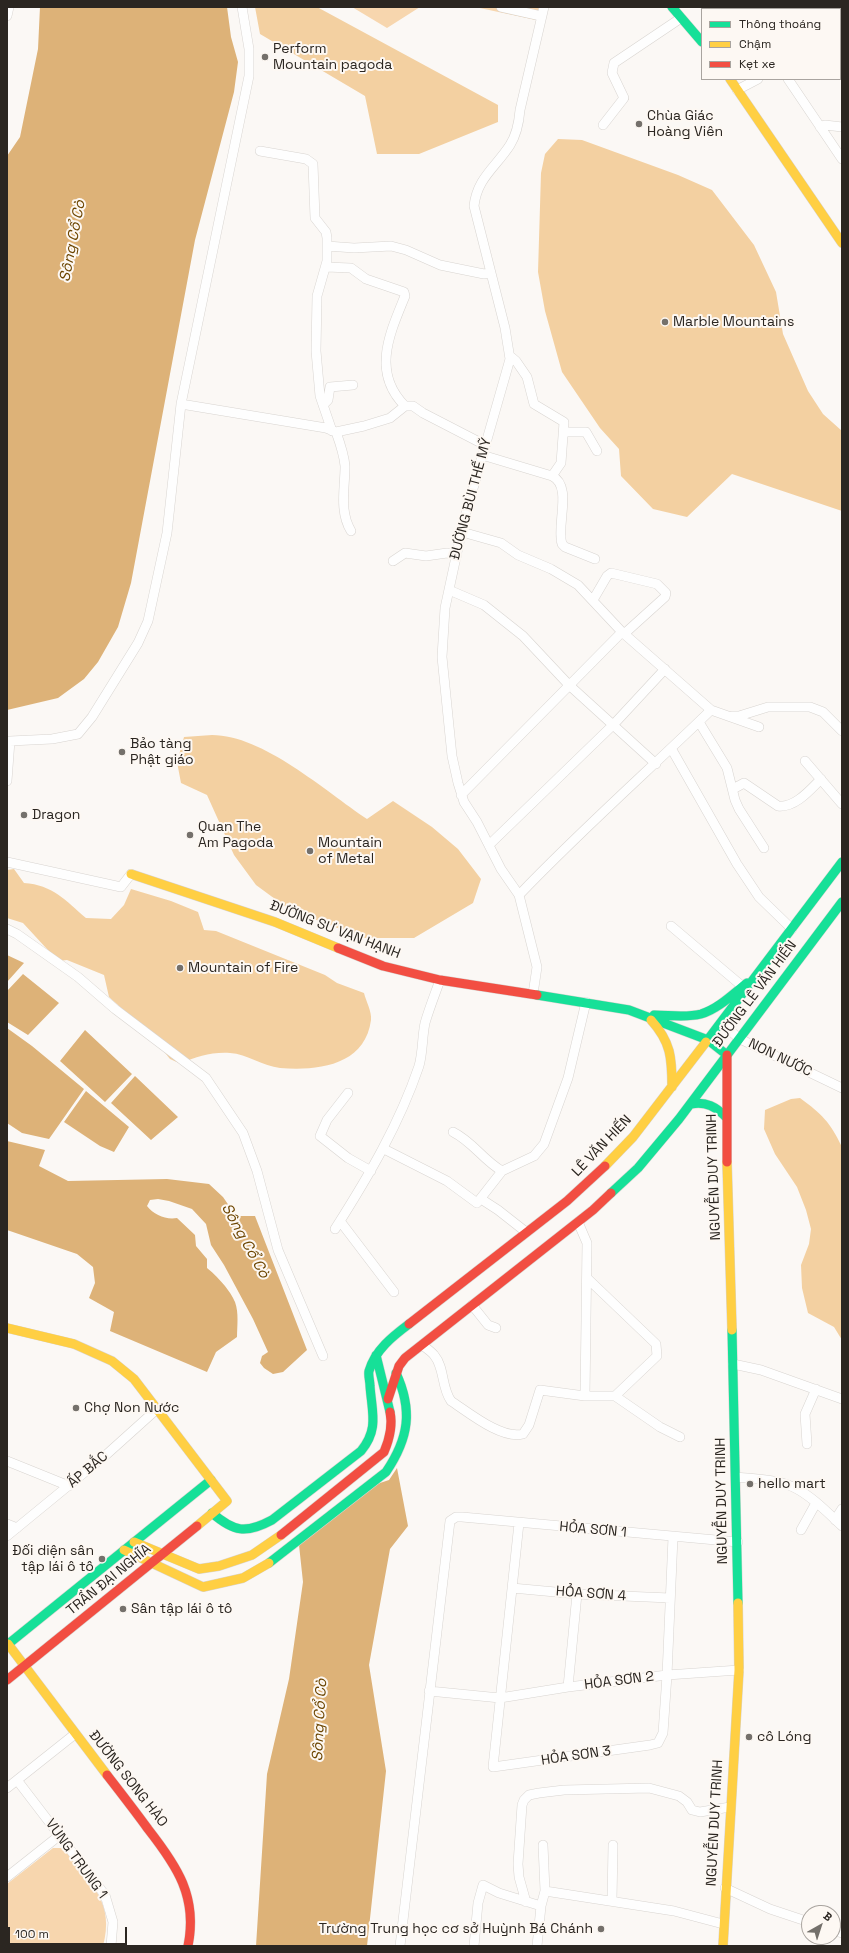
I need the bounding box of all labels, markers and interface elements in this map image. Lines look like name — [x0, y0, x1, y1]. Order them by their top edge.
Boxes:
legend — [701, 8, 841, 80]
text: Thông thoáng — [739, 16, 821, 32]
text: Chậm — [739, 36, 771, 52]
place label: Perform Mountain pagoda — [273, 41, 392, 74]
marker: Perform Mountain pagoda — [260, 52, 270, 62]
text: Kẹt xe — [739, 56, 775, 72]
place label: Chùa Giác Hoàng Viên — [647, 108, 723, 140]
marker: Chùa Giác Hoàng Viên — [634, 119, 644, 129]
water label: Sông Cổ Cò — [56, 199, 90, 283]
place label: Marble Mountains — [673, 314, 794, 330]
marker: Marble Mountains — [660, 317, 670, 327]
street label: ĐƯỜNG BÙI THẾ MỸ — [447, 436, 495, 562]
place label: Bảo tàng Phật giáo — [130, 736, 194, 768]
marker: Bảo tàng Phật giáo — [117, 747, 127, 757]
place label: Dragon — [32, 807, 80, 823]
marker: Dragon — [19, 810, 29, 820]
place label: Quan The Am Pagoda — [198, 819, 273, 852]
marker: Quan The Am Pagoda — [185, 830, 195, 840]
place label: Mountain of Metal — [318, 835, 382, 868]
marker: Mountain of Metal — [305, 846, 315, 856]
street label: ĐƯỜNG SƯ VẠN HẠNH — [267, 897, 403, 963]
street label: ĐƯỜNG LÊ VĂN HIẾN — [709, 937, 801, 1051]
place label: Mountain of Fire — [188, 960, 298, 976]
marker: Mountain of Fire — [175, 963, 185, 973]
street label: NON NƯỚC — [745, 1035, 815, 1081]
street label: LÊ VĂN HIẾN — [569, 1112, 635, 1180]
street label: NGUYỄN DUY TRINH — [703, 1113, 725, 1241]
water label: Sông Cổ Cò — [217, 1200, 273, 1282]
place label: Chợ Non Nước — [84, 1400, 179, 1416]
marker: Chợ Non Nước — [71, 1403, 81, 1413]
street label: NGUYỄN DUY TRINH — [712, 1437, 732, 1565]
street label: ẤP BẮC — [64, 1448, 112, 1492]
place label: hello mart — [758, 1476, 826, 1492]
marker: hello mart — [745, 1479, 755, 1489]
street label: HỎA SƠN 1 — [559, 1519, 627, 1541]
street label: TRẦN ĐẠI NGHĨA — [63, 1541, 155, 1619]
place label: Đối diện sân tập lái ô tô — [12, 1543, 94, 1576]
marker: Đối diện sân tập lái ô tô — [97, 1554, 107, 1564]
street label: HỎA SƠN 4 — [555, 1583, 627, 1605]
place label: Sân tập lái ô tô — [131, 1601, 232, 1617]
marker: Sân tập lái ô tô — [118, 1604, 128, 1614]
street label: HỎA SƠN 2 — [583, 1668, 655, 1694]
water label: Sông Cổ Cò — [309, 1678, 331, 1762]
street label: ĐƯỜNG SONG HÀO — [85, 1727, 171, 1831]
place label: cô Lóng — [757, 1729, 811, 1745]
marker: cô Lóng — [744, 1732, 754, 1742]
street label: HỎA SƠN 3 — [540, 1743, 612, 1769]
street label: NGUYỄN DUY TRINH — [703, 1759, 727, 1887]
street label: VÙNG TRUNG 1 — [41, 1816, 111, 1902]
north arrow — [801, 1905, 841, 1945]
text: B — [821, 1909, 835, 1924]
scale bar — [10, 1919, 129, 1945]
place label: Trường Trung học cơ sở Huỳnh Bá Chánh — [319, 1921, 593, 1937]
marker: Trường Trung học cơ sở Huỳnh Bá Chánh — [596, 1924, 606, 1934]
text: 100 m — [15, 1926, 49, 1942]

